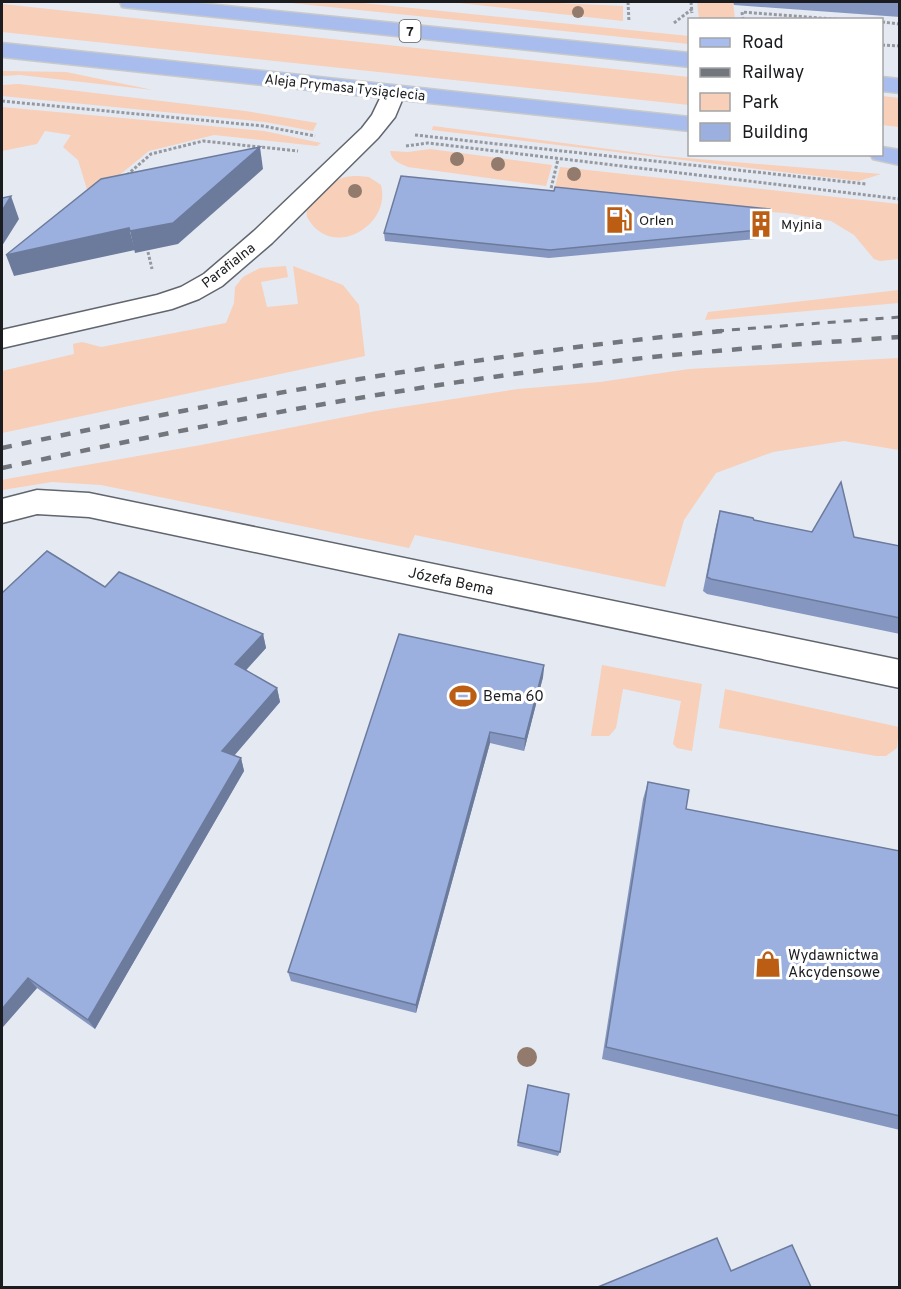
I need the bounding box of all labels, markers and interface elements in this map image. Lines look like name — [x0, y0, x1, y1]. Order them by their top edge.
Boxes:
legend — [688, 18, 883, 156]
road number: 7 — [400, 20, 420, 42]
text: Road — [742, 32, 784, 55]
text: Railway — [742, 62, 804, 85]
street label: Aleja Prymasa Tysiąclecia — [264, 72, 426, 105]
text: Park — [742, 92, 779, 115]
text: Building — [742, 122, 808, 145]
fuel station icon: Orlen — [604, 205, 634, 235]
building icon: Myjnia — [746, 209, 776, 239]
place label: Orlen — [639, 213, 674, 230]
place label: Myjnia — [781, 217, 822, 234]
street label: Parafialna — [199, 240, 259, 292]
street label: Józefa Bema — [406, 564, 495, 601]
sports icon: Bema 60 — [448, 681, 478, 711]
place label: Bema 60 — [483, 688, 544, 707]
place label: Wydawnictwa Akcydensowe — [788, 947, 880, 983]
shop icon: Wydawnictwa Akcydensowe — [753, 949, 783, 979]

